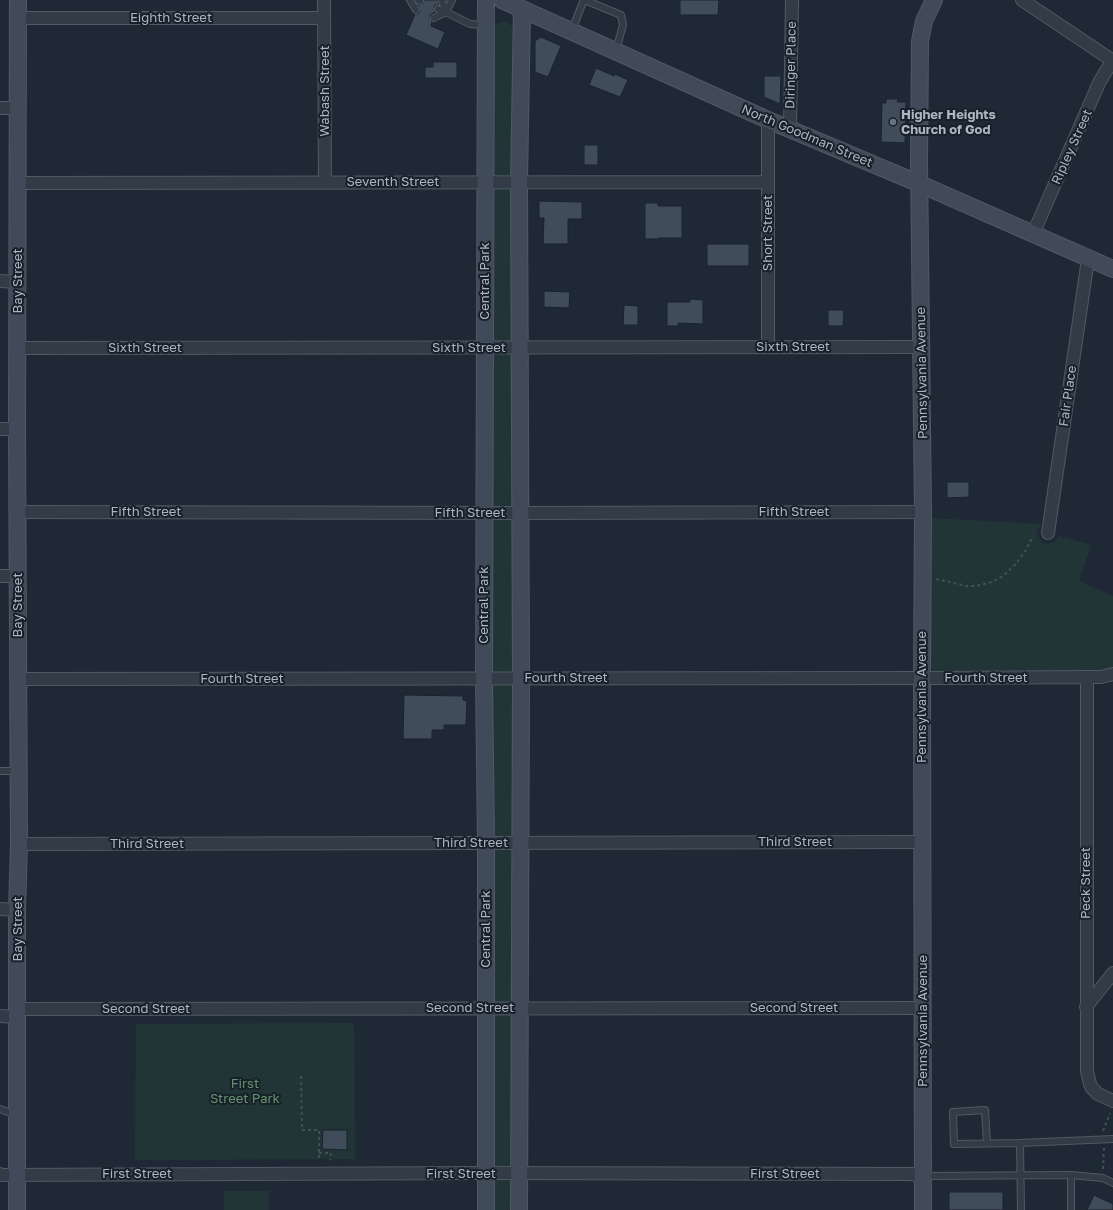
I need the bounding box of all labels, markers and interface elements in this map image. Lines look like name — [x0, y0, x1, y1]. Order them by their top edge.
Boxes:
street label: Eighth Street — [130, 10, 212, 26]
street label: Diringer Place — [782, 21, 800, 109]
street label: Wabash Street — [317, 45, 333, 137]
street label: North Goodman Street — [739, 101, 875, 171]
place label: Higher Heights Church of God — [901, 107, 996, 138]
street label: Ripley Street — [1048, 107, 1096, 187]
marker: Higher Heights Church of God — [888, 117, 898, 127]
street label: Seventh Street — [347, 174, 439, 190]
street label: Short Street — [760, 195, 776, 271]
street label: Central Park — [477, 242, 493, 320]
street label: Bay Street — [10, 249, 26, 313]
street label: Pennsylvania Avenue — [913, 307, 931, 439]
street label: Sixth Street — [756, 339, 830, 355]
street label: Sixth Street — [108, 340, 182, 356]
street label: Sixth Street — [432, 340, 506, 356]
street label: Fair Place — [1056, 365, 1080, 427]
street label: Fifth Street — [110, 504, 182, 520]
street label: Fifth Street — [758, 504, 830, 520]
street label: Fifth Street — [434, 505, 506, 521]
street label: Central Park — [476, 566, 492, 644]
street label: Bay Street — [10, 573, 26, 637]
street label: Pennsylvania Avenue — [914, 631, 930, 763]
street label: Fourth Street — [524, 670, 608, 686]
street label: Fourth Street — [944, 670, 1028, 686]
street label: Fourth Street — [200, 671, 284, 687]
street label: Third Street — [758, 834, 832, 850]
street label: Third Street — [434, 835, 508, 851]
street label: Third Street — [110, 836, 184, 852]
street label: Peck Street — [1078, 847, 1094, 919]
street label: Central Park — [478, 890, 494, 968]
street label: Bay Street — [10, 897, 26, 961]
street label: Pennsylvania Avenue — [915, 955, 931, 1087]
street label: Second Street — [426, 1000, 514, 1016]
street label: Second Street — [750, 1000, 838, 1016]
street label: Second Street — [102, 1001, 190, 1017]
park label: First Street Park — [210, 1076, 280, 1107]
street label: First Street — [102, 1166, 172, 1182]
street label: First Street — [426, 1166, 496, 1182]
street label: First Street — [750, 1166, 820, 1182]

